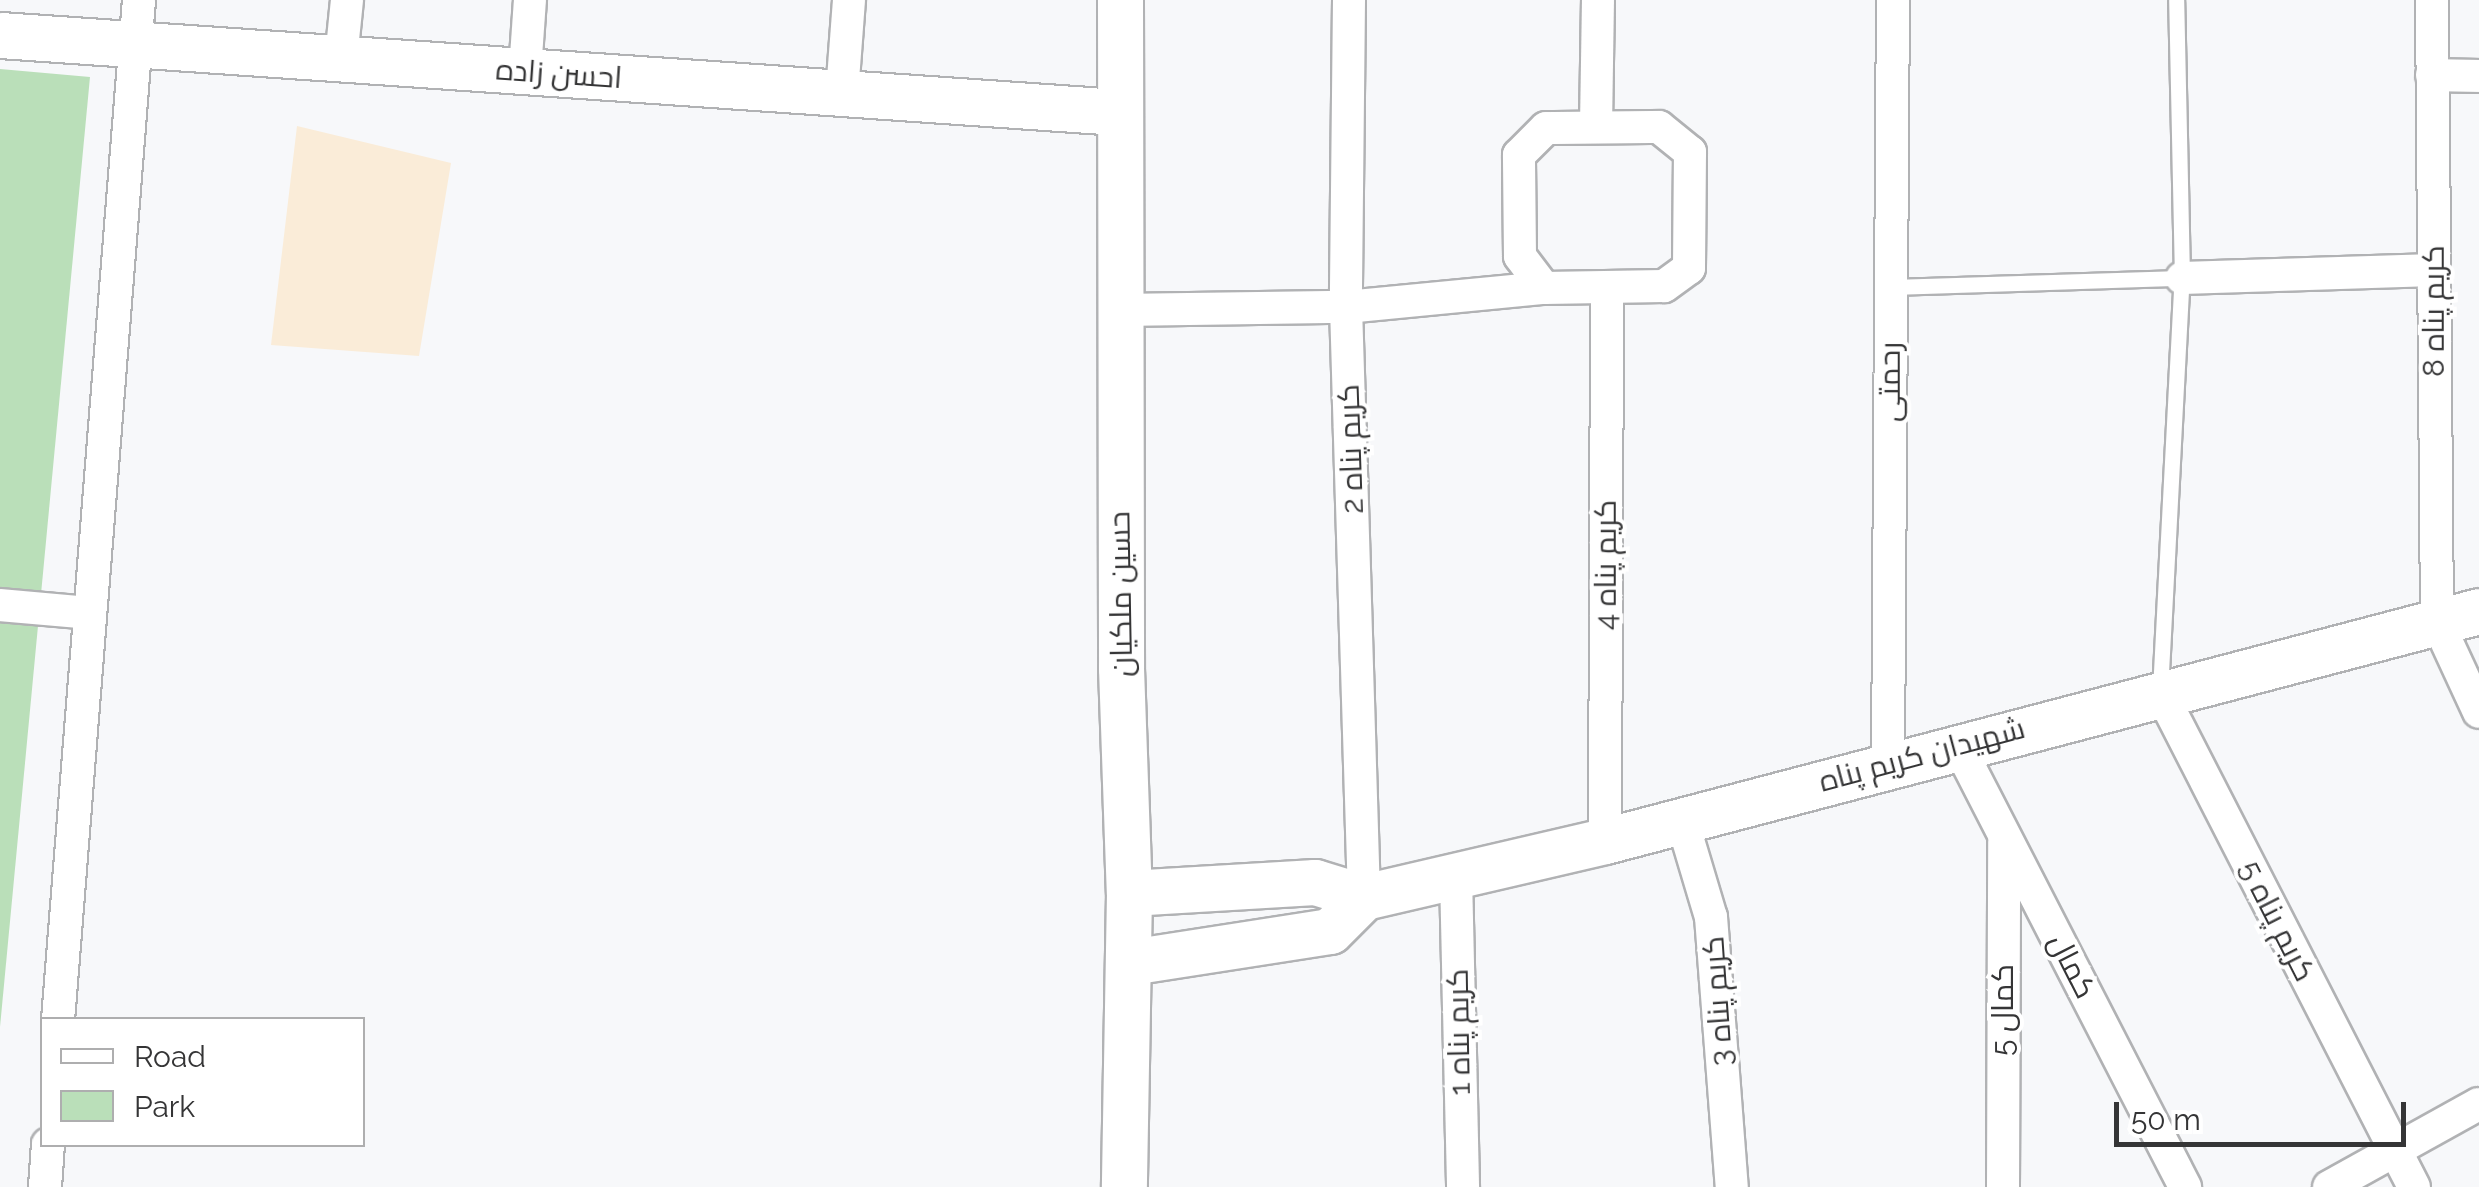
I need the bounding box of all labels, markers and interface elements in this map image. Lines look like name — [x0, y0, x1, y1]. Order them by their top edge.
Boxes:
street label: احسن زاده — [495, 52, 623, 96]
street label: کریم پناه 8 — [2416, 245, 2452, 377]
street label: رحمتی — [1872, 342, 1908, 422]
street label: کریم پناه 2 — [1331, 384, 1371, 514]
street label: کریم پناه 4 — [1588, 500, 1624, 630]
street label: حسین ملکیان — [1102, 511, 1140, 677]
street label: شهیدان کریم پناه — [1815, 710, 2029, 800]
street label: کریم پناه 5 — [2231, 855, 2323, 987]
street label: کمال — [2041, 928, 2103, 1004]
street label: کریم پناه 3 — [1696, 935, 1740, 1067]
street label: کمال 5 — [1985, 964, 2021, 1056]
street label: کریم پناه 1 — [1440, 968, 1478, 1096]
legend — [40, 1017, 365, 1147]
text: Road — [134, 1039, 206, 1074]
scale bar — [2119, 1082, 2412, 1144]
text: Park — [134, 1089, 195, 1124]
text: 50 m — [2131, 1102, 2201, 1137]

